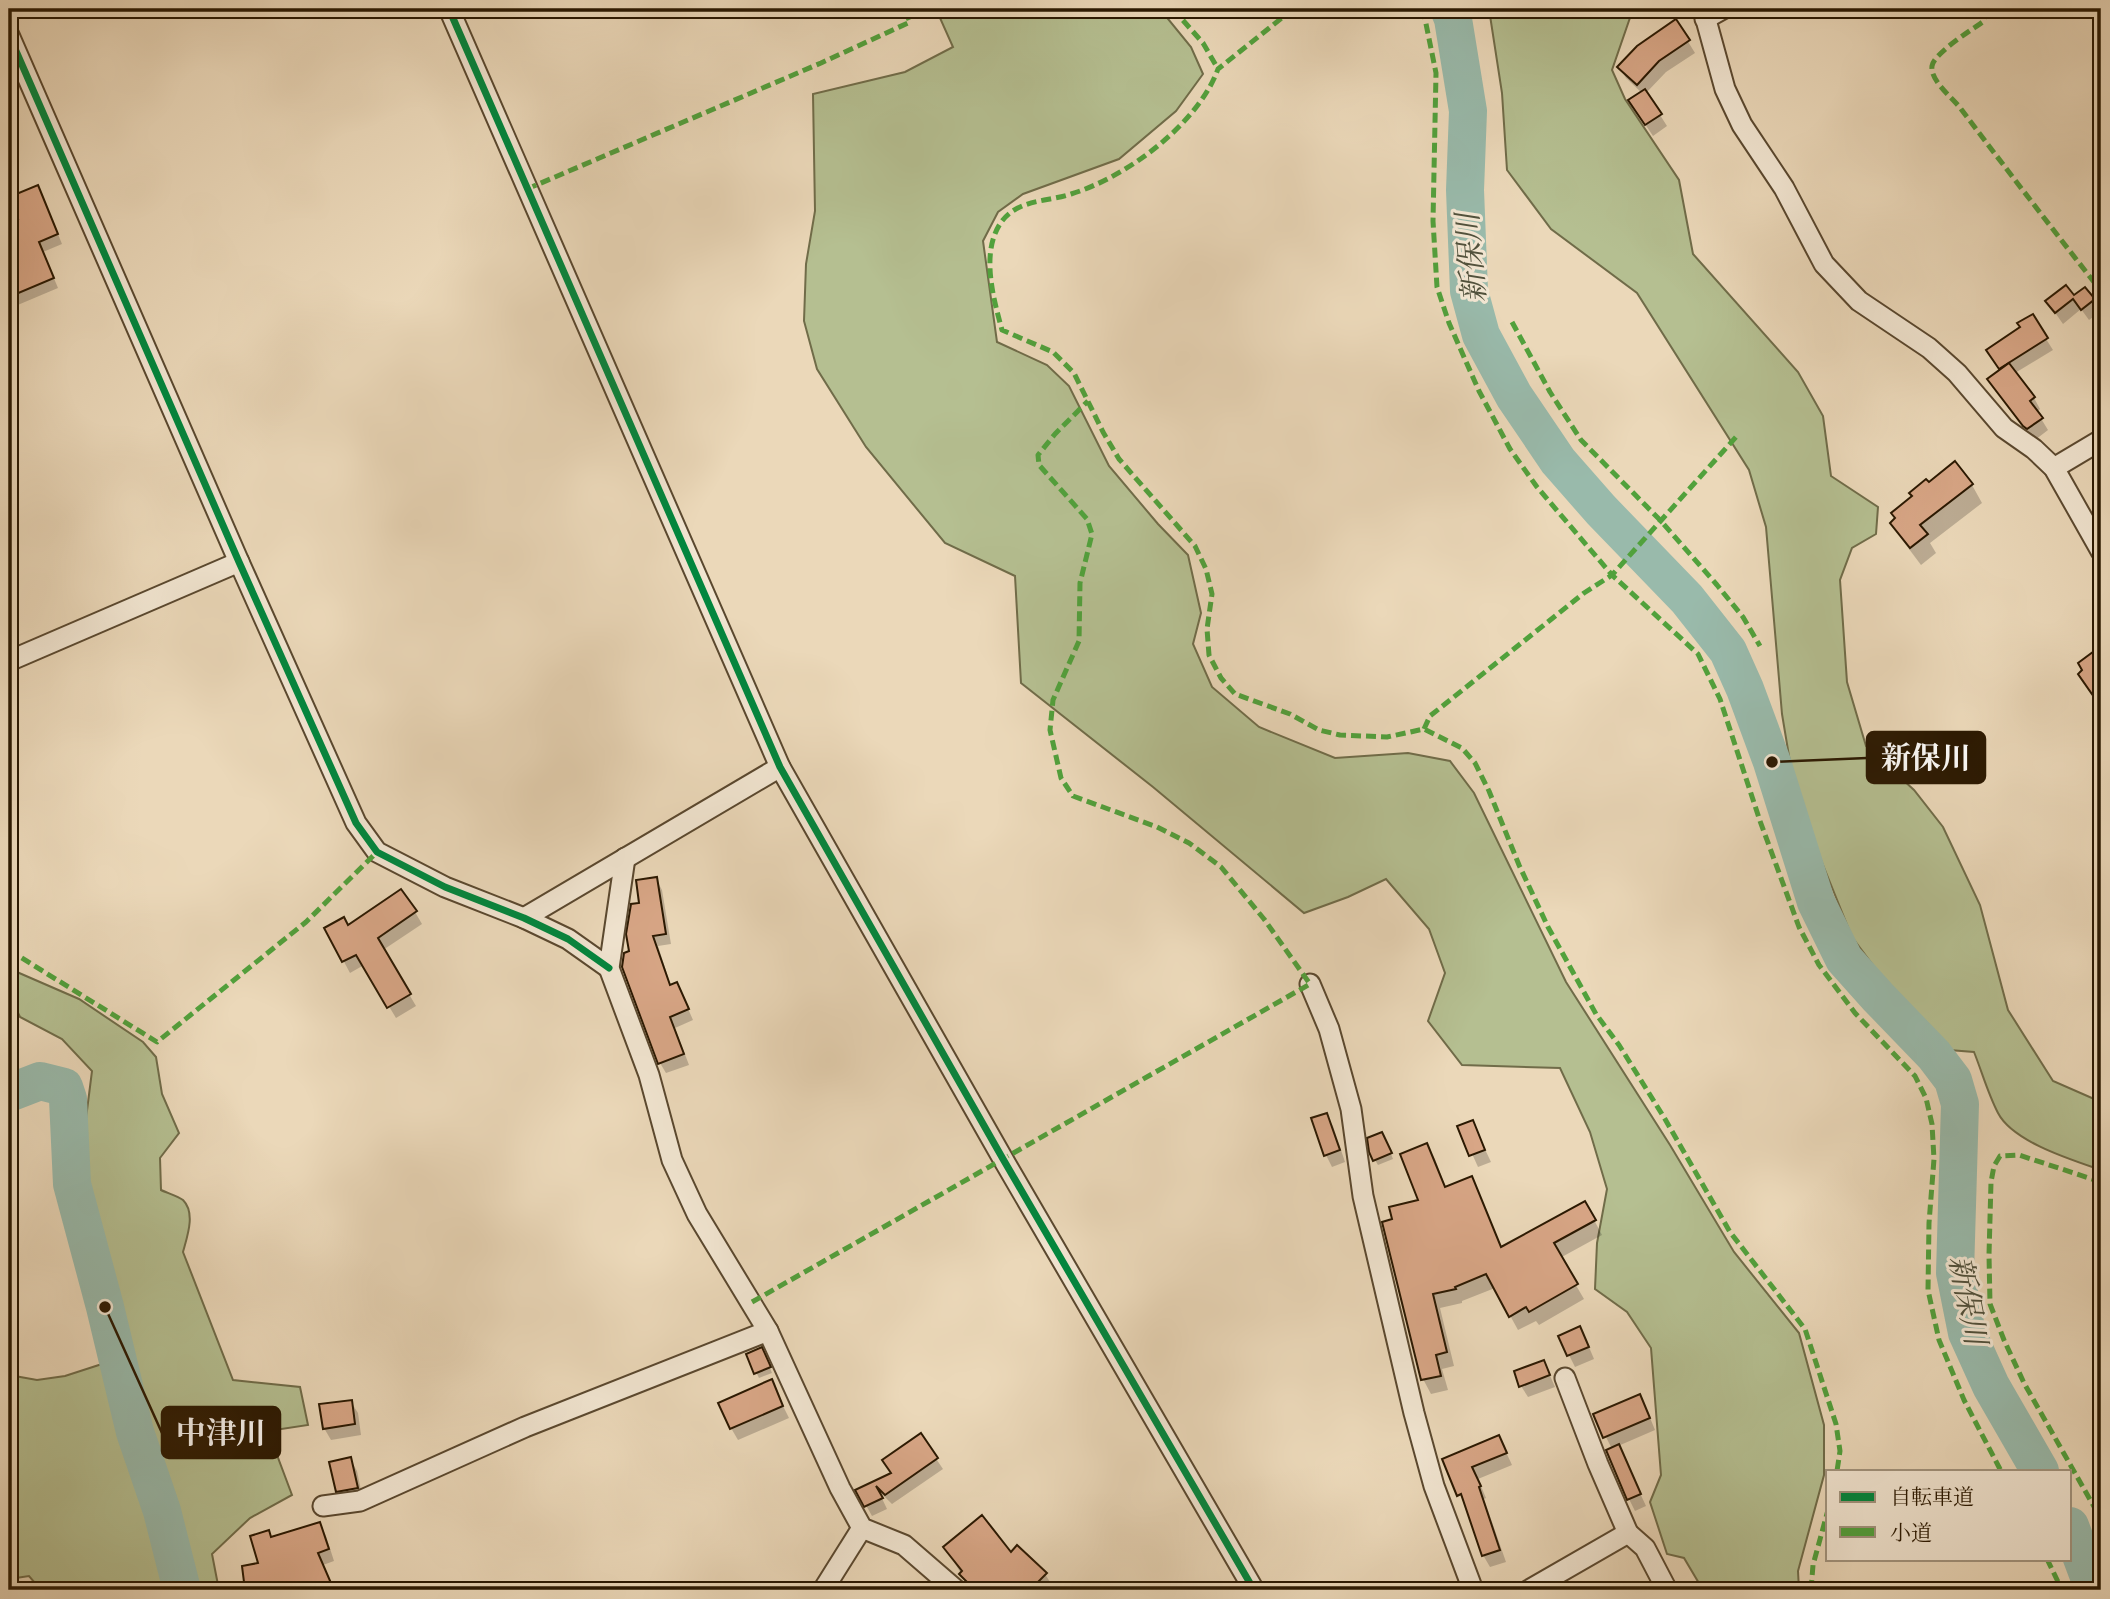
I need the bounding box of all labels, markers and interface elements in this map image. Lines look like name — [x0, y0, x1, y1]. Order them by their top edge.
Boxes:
water label: 新保川 — [1444, 208, 1496, 305]
callout: 新保川 — [1867, 732, 1985, 783]
text: 新保川 — [1881, 735, 1971, 779]
water label: 新保川 — [1939, 1251, 2000, 1351]
callout: 中津川 — [162, 1407, 280, 1458]
text: 中津川 — [176, 1410, 266, 1454]
legend — [1826, 1470, 2072, 1560]
text: 自転車道 — [1890, 1481, 1974, 1512]
text: 小道 — [1890, 1517, 1932, 1548]

